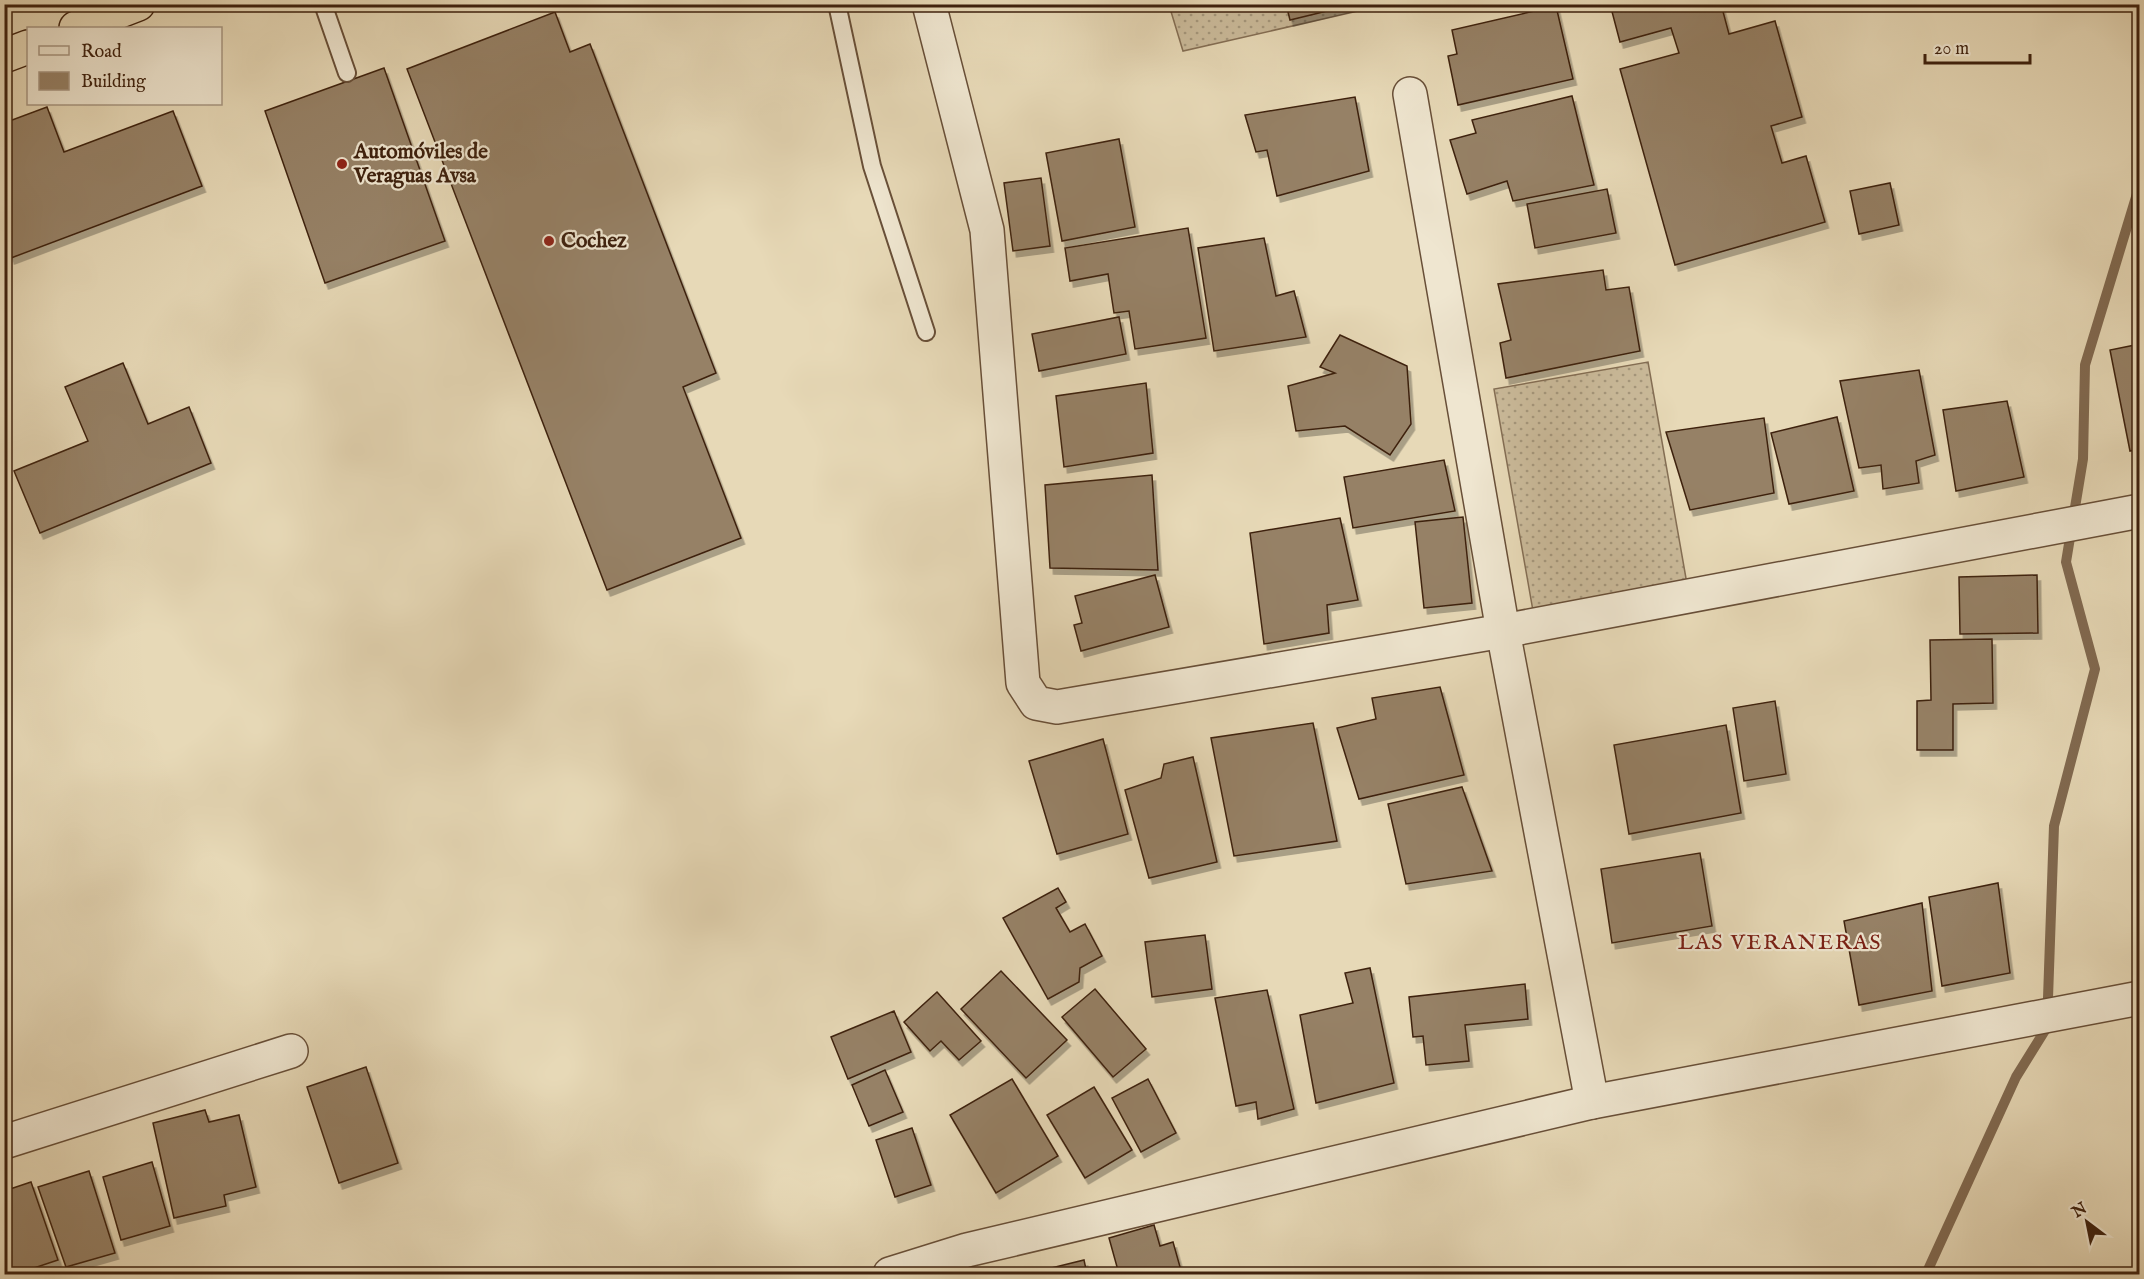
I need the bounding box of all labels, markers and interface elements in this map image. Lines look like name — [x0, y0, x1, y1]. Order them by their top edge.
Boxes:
legend — [27, 27, 222, 105]
scale bar — [1925, 27, 2030, 65]
text: 20 m — [1934, 38, 1969, 61]
text: Road — [81, 41, 122, 64]
text: Building — [81, 71, 146, 94]
place label: Automóviles de Veraguas Avsa — [353, 139, 488, 190]
marker: Automóviles de Veraguas Avsa — [335, 157, 349, 171]
place label: Cochez — [561, 228, 627, 255]
marker: Cochez — [542, 234, 556, 248]
district label: LAS VERANERAS — [1678, 929, 1882, 957]
north arrow — [2057, 1192, 2117, 1252]
text: N — [2068, 1199, 2091, 1224]

